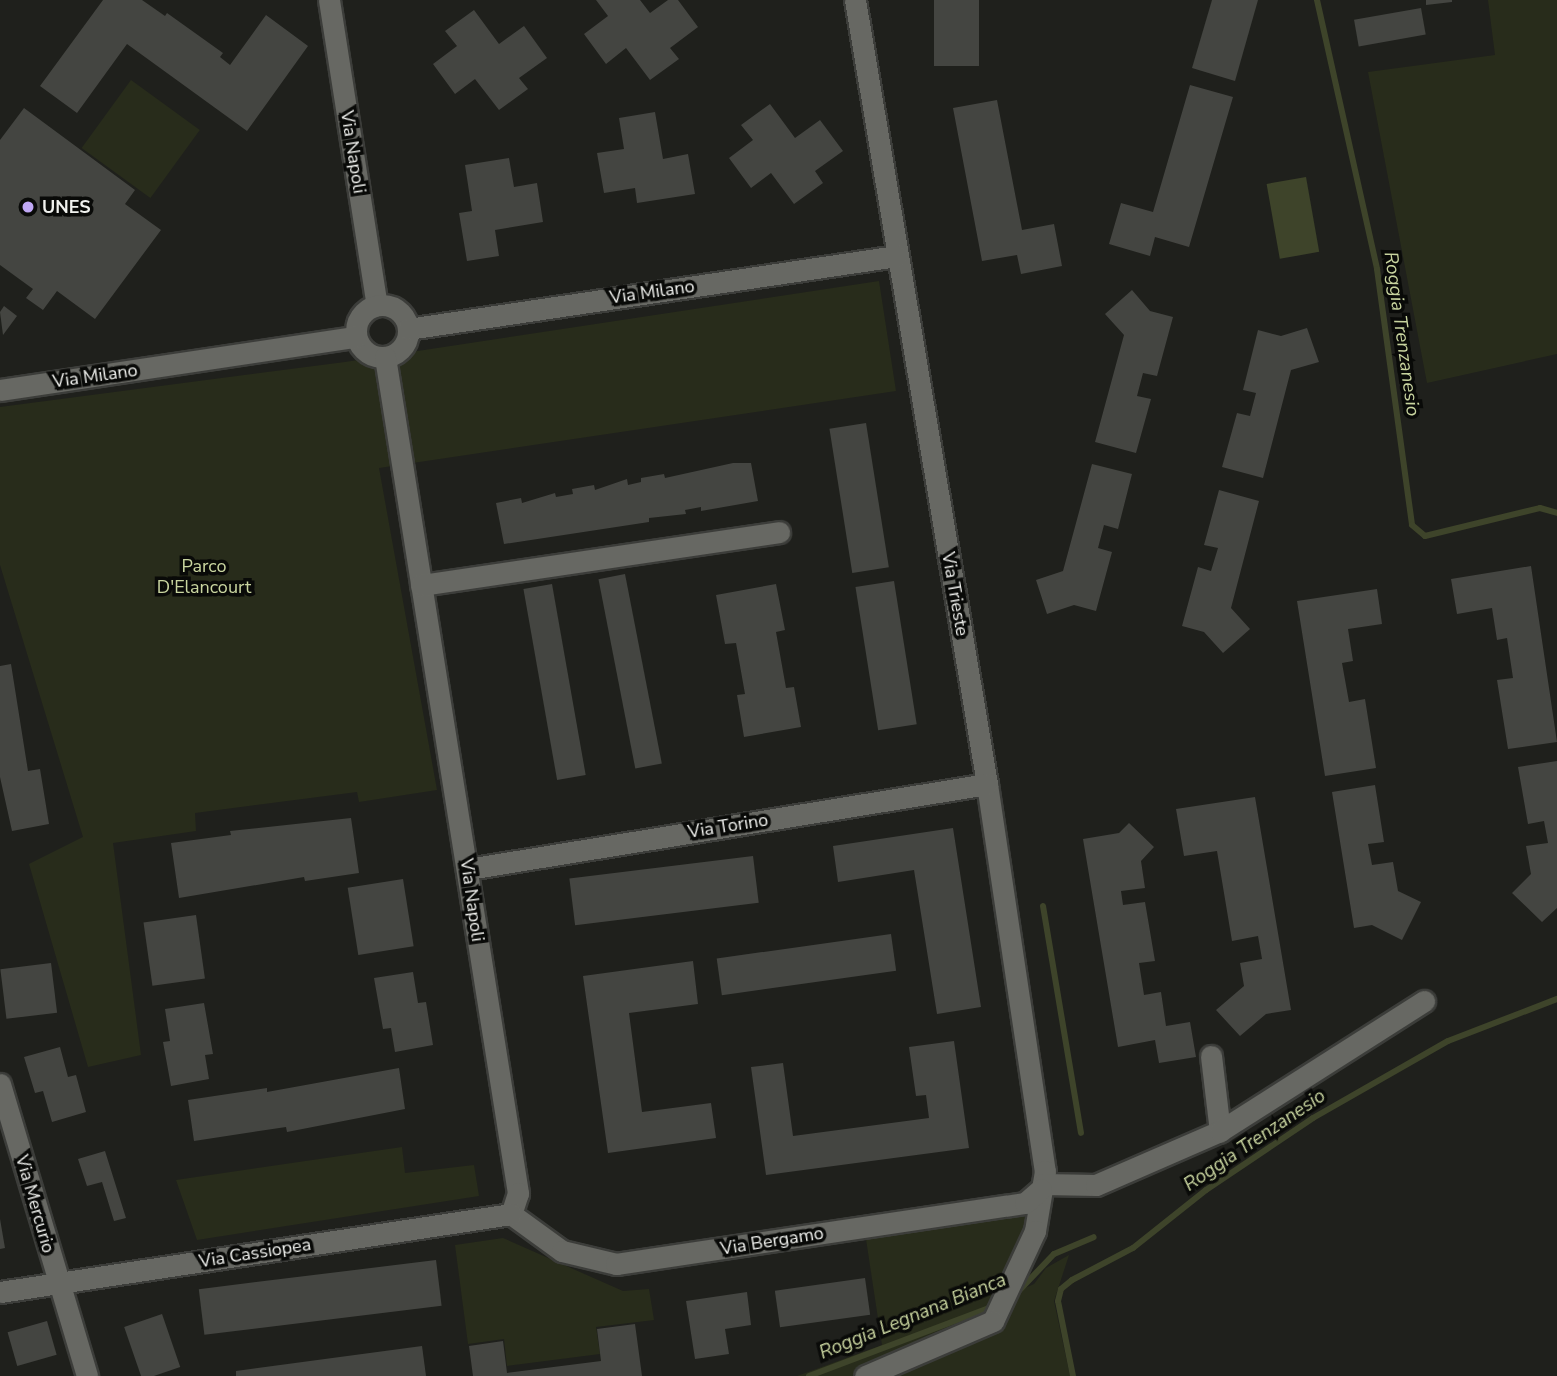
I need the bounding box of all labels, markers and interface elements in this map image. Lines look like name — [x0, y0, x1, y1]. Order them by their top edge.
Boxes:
street label: Via Napoli — [336, 109, 370, 195]
place label: UNES — [42, 196, 91, 218]
marker: UNES — [20, 199, 36, 215]
water label: Roggia Trenzanesio — [1378, 250, 1424, 418]
street label: Via Milano — [608, 275, 696, 309]
street label: Via Milano — [51, 359, 139, 393]
street label: Via Trieste — [937, 550, 973, 638]
park label: Parco D'Elancourt — [157, 556, 251, 598]
street label: Via Torino — [686, 809, 770, 843]
street label: Via Napoli — [455, 857, 489, 943]
water label: Roggia Trenzanesio — [1180, 1085, 1330, 1197]
street label: Via Mercurio — [11, 1152, 59, 1256]
street label: Via Bergamo — [719, 1222, 825, 1260]
street label: Via Cassiopea — [197, 1233, 313, 1273]
water label: Roggia Legnana Bianca — [816, 1269, 1010, 1365]

